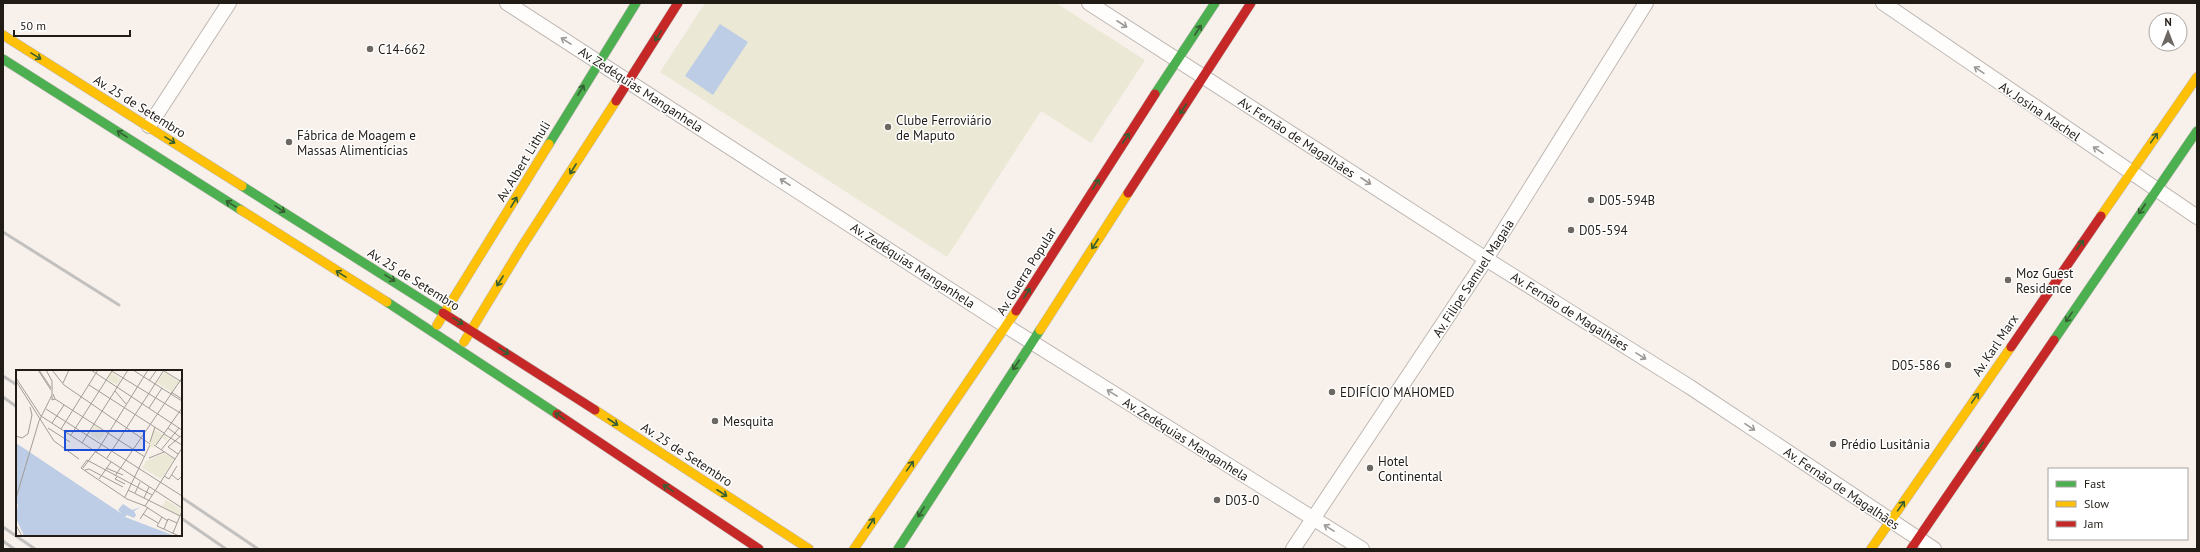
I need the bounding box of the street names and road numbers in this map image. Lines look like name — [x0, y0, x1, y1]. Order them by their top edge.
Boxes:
street label: Av. Zedéquias Manganhela — [575, 43, 706, 136]
street label: Av. 25 de Setembro — [90, 71, 189, 142]
street label: Av. Josina Machel — [1996, 78, 2084, 145]
street label: Av. Fernão de Magalhães — [1235, 93, 1358, 182]
street label: Av. Albert Lithuli — [493, 118, 554, 205]
street label: Av. Filipe Samuel Magaia — [1429, 216, 1518, 340]
street label: Av. Zedéquias Manganhela — [847, 219, 978, 312]
street label: Av. Guerra Popular — [993, 224, 1061, 318]
street label: Av. 25 de Setembro — [364, 244, 463, 315]
street label: Av. Fernão de Magalhães — [1508, 268, 1632, 355]
street label: Av. Karl Marx — [1968, 311, 2023, 380]
street label: Av. Zedéquias Manganhela — [1120, 394, 1252, 485]
street label: Av. 25 de Setembro — [638, 418, 736, 490]
street label: Av. Fernão de Magalhães — [1781, 443, 1903, 534]

